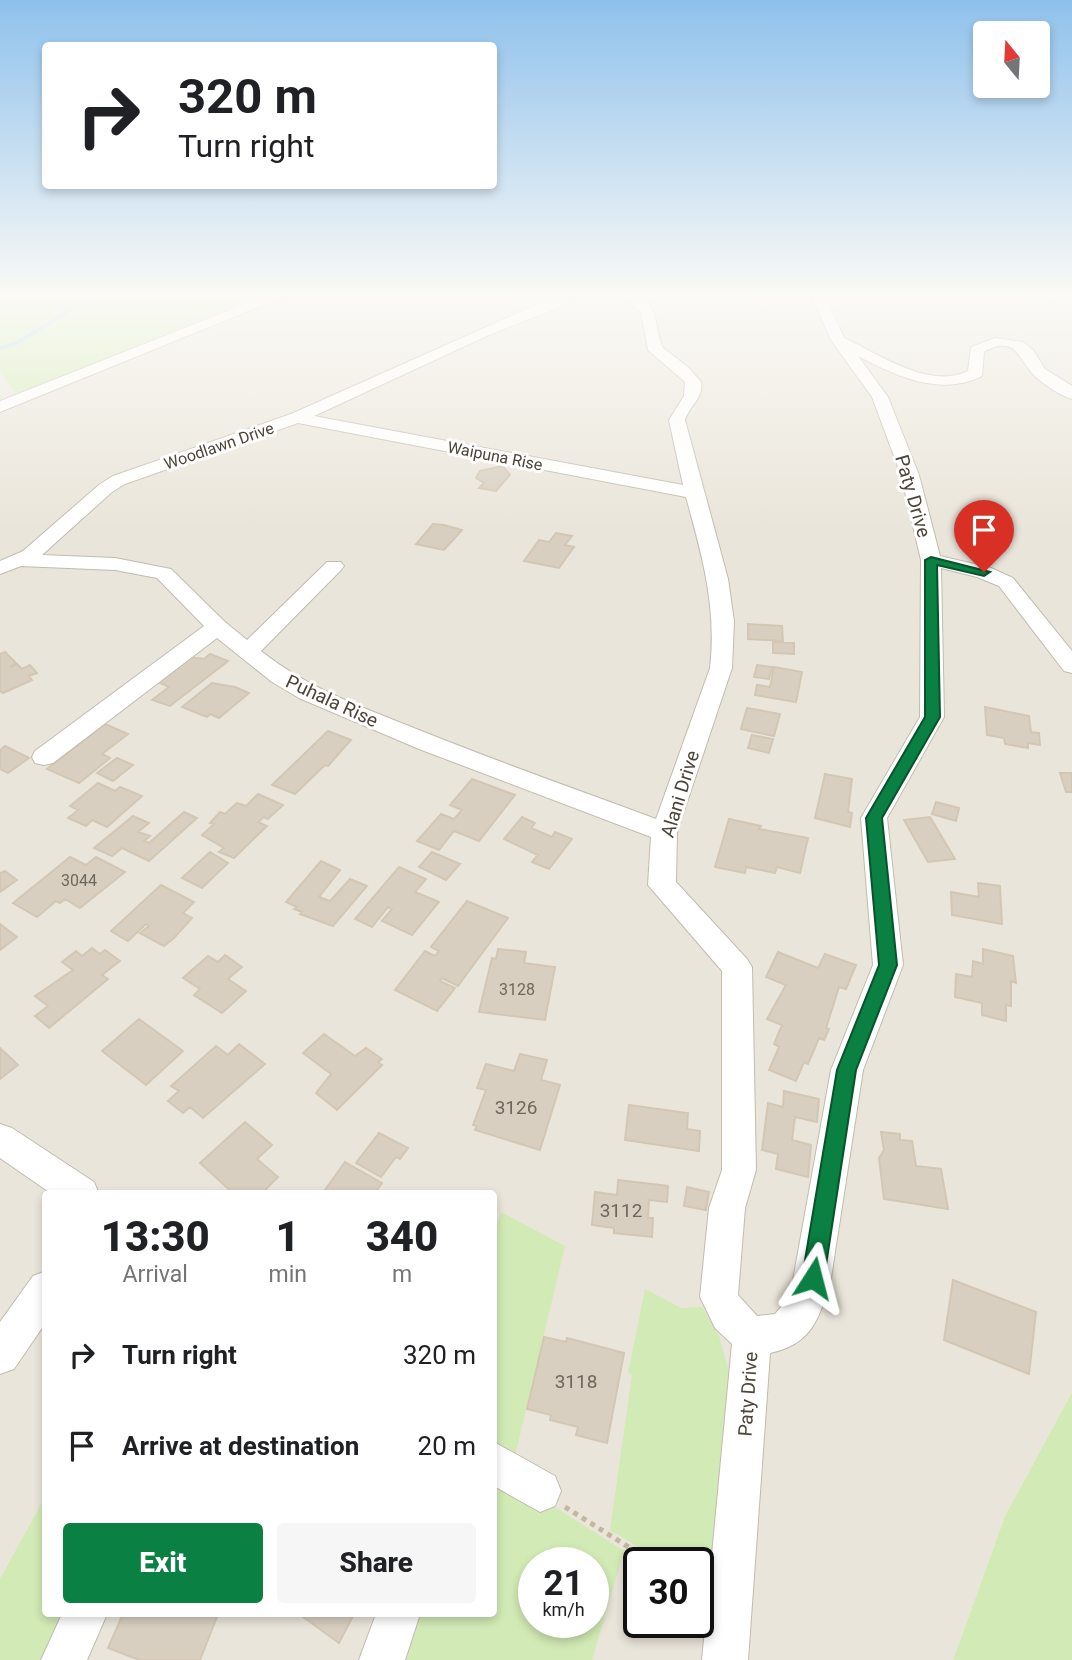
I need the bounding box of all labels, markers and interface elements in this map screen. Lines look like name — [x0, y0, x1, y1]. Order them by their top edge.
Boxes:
north arrow — [973, 21, 1050, 98]
map controls — [973, 21, 1050, 98]
text: 320 m — [178, 68, 317, 125]
icon: right — [63, 70, 154, 161]
text: Turn right — [178, 127, 314, 165]
street label: Woodlawn Drive — [162, 418, 276, 474]
street label: Waipuna Rise — [446, 437, 544, 475]
street label: Paty Drive — [890, 452, 936, 540]
pin — [954, 500, 1014, 572]
icon: arrive — [965, 511, 1003, 549]
street label: Puhala Rise — [282, 670, 382, 732]
street label: Alani Drive — [656, 748, 704, 840]
house number: 3044 — [61, 871, 97, 890]
house number: 3128 — [499, 980, 535, 999]
house number: 3126 — [495, 1096, 537, 1119]
house number: 3112 — [600, 1199, 642, 1222]
text: 13:30 — [101, 1212, 210, 1261]
text: 1 — [276, 1212, 300, 1261]
text: 340 — [366, 1212, 438, 1261]
position arrow — [776, 1241, 850, 1315]
text: Arrival — [123, 1261, 188, 1288]
text: min — [268, 1261, 307, 1288]
text: m — [392, 1261, 412, 1288]
icon: right — [63, 1336, 101, 1374]
text: Turn right — [122, 1340, 237, 1370]
text: 320 m — [403, 1340, 476, 1370]
street label: Paty Drive — [734, 1351, 762, 1437]
house number: 3118 — [555, 1370, 597, 1393]
icon: arrive — [63, 1427, 101, 1465]
text: Arrive at destination — [122, 1431, 359, 1461]
text: 20 m — [418, 1431, 476, 1461]
button: Exit — [63, 1523, 263, 1603]
button: Share — [277, 1523, 476, 1603]
speed limit sign: 30 — [623, 1547, 714, 1638]
text: 21 — [543, 1563, 584, 1604]
text: km/h — [542, 1599, 585, 1620]

